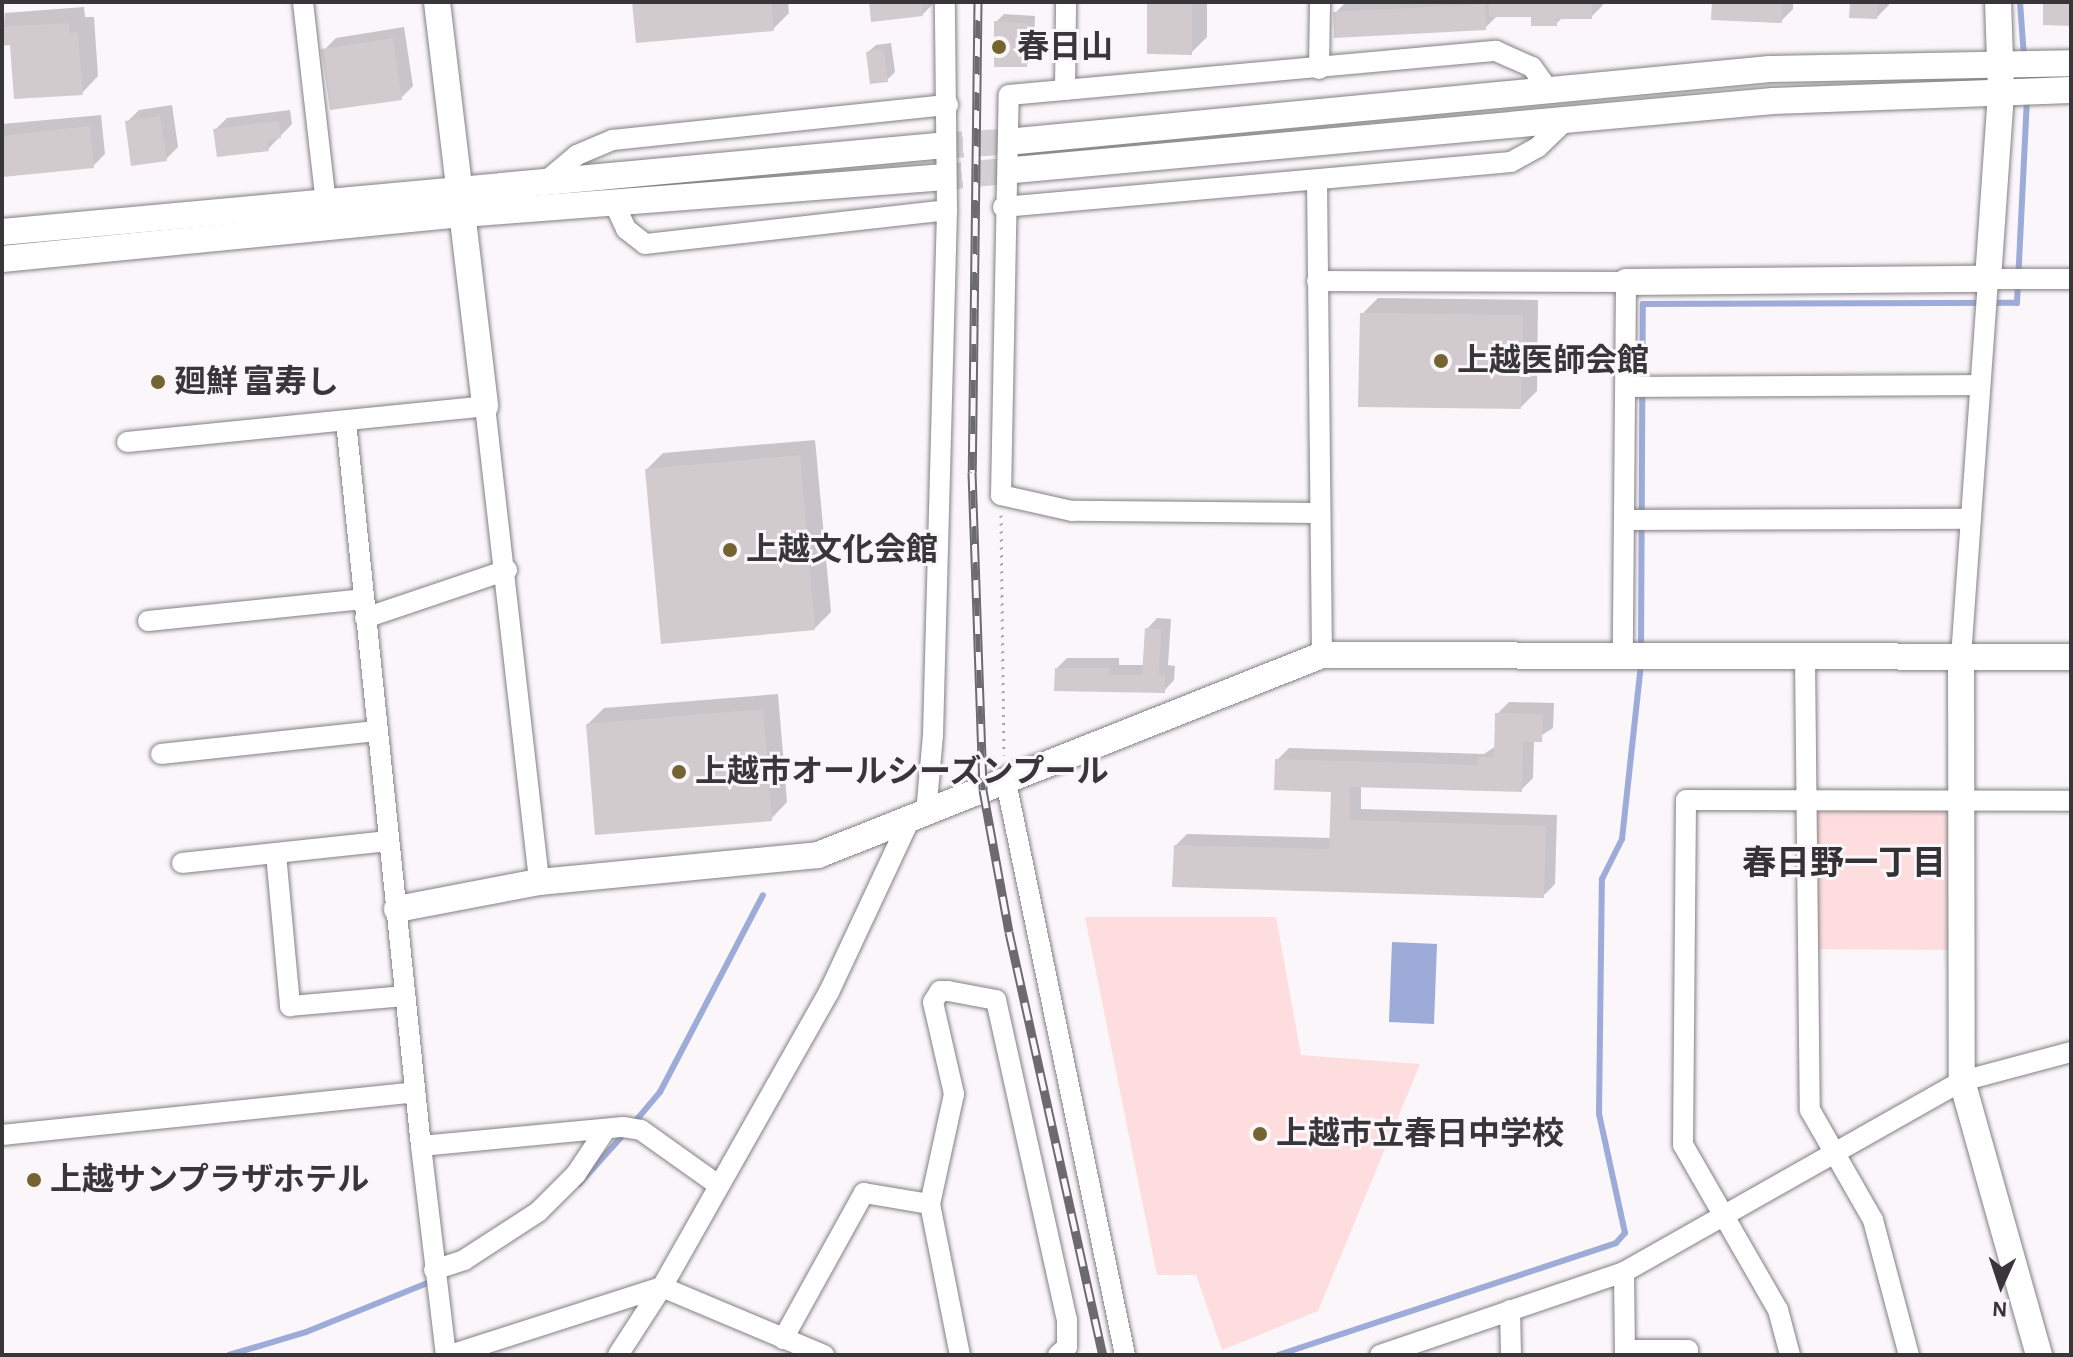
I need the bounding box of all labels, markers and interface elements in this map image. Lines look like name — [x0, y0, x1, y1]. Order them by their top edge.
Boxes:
place label: 春日山 — [1017, 28, 1113, 66]
marker: 春日山 — [988, 36, 1010, 58]
place label: 上越医師会館 — [1457, 342, 1649, 380]
marker: 上越医師会館 — [1432, 352, 1450, 370]
place label: 廻鮮 富寿し — [174, 363, 339, 401]
marker: 廻鮮 富寿し — [149, 373, 167, 391]
place label: 上越文化会館 — [746, 531, 938, 569]
marker: 上越文化会館 — [721, 541, 739, 559]
place label: 上越市オールシーズンプール — [695, 753, 1111, 791]
marker: 上越市オールシーズンプール — [670, 763, 688, 781]
district label: 春日野一丁目 — [1742, 845, 1946, 885]
place label: 上越市立春日中学校 — [1276, 1115, 1564, 1153]
marker: 上越市立春日中学校 — [1251, 1125, 1269, 1143]
place label: 上越サンプラザホテル — [50, 1161, 370, 1199]
marker: 上越サンプラザホテル — [25, 1171, 43, 1189]
north arrow — [1961, 1245, 2041, 1325]
text: N — [1992, 1298, 2008, 1320]

